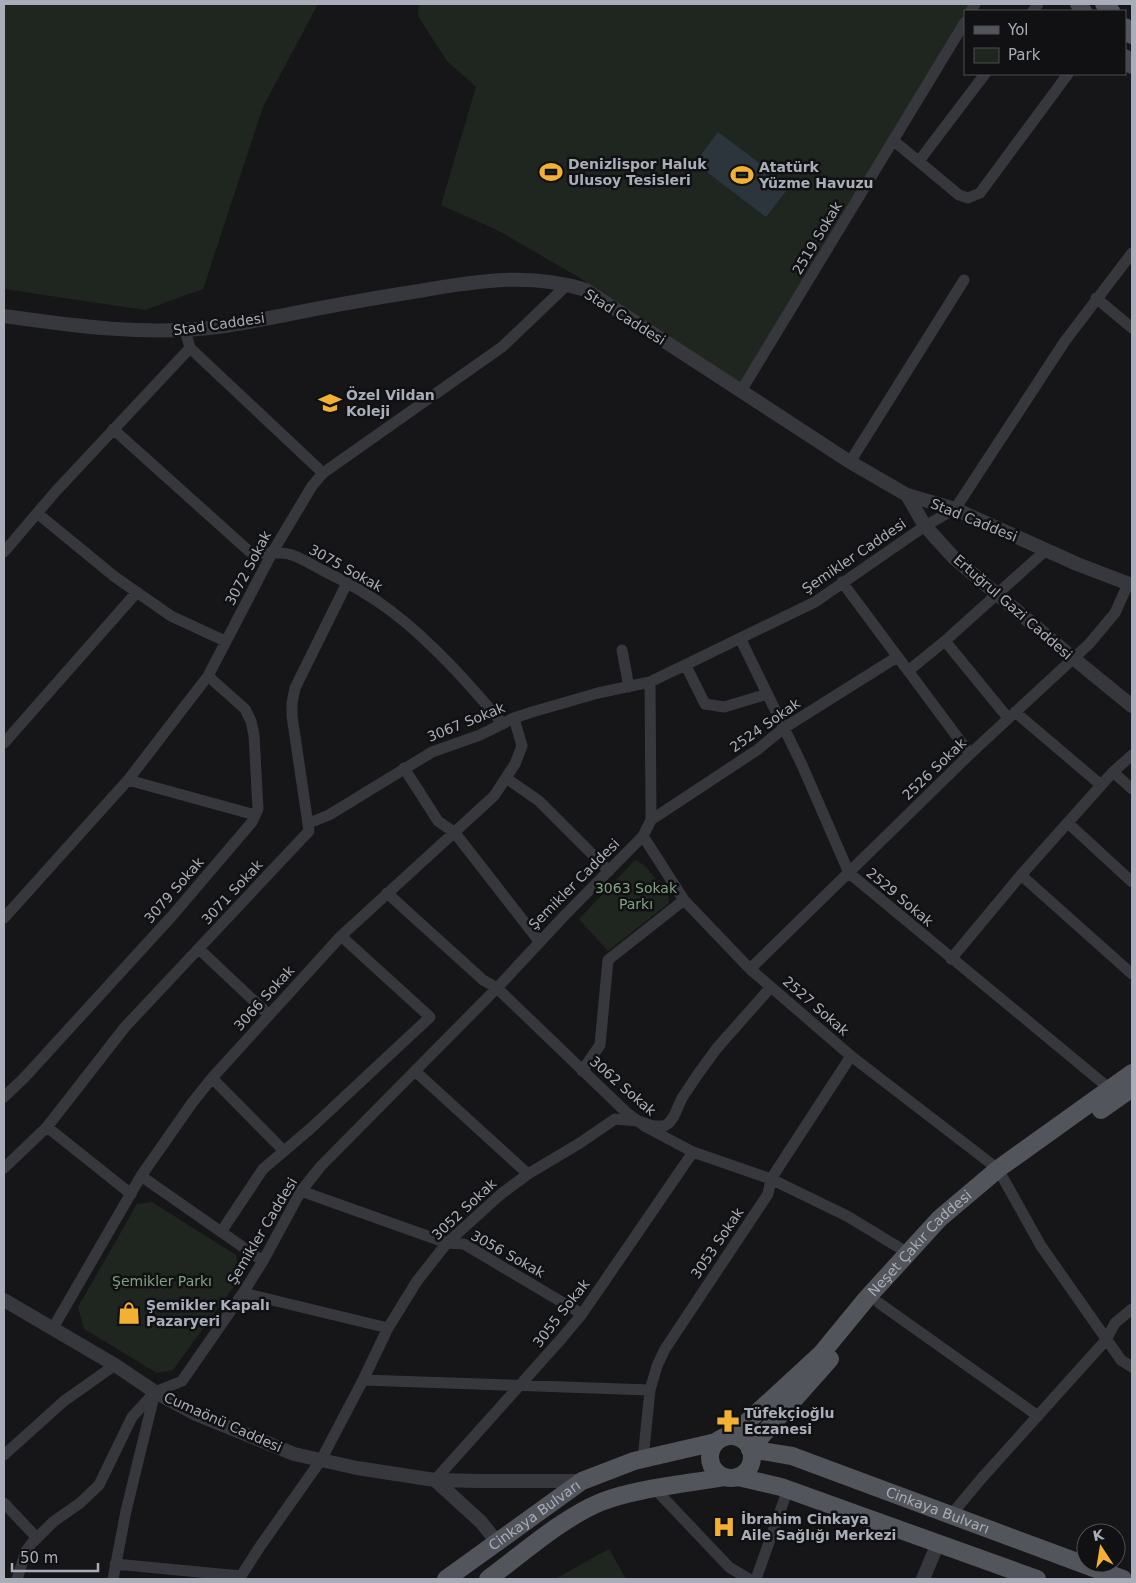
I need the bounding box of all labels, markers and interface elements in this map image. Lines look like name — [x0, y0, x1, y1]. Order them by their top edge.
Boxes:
legend — [964, 10, 1126, 75]
text: Yol — [1007, 21, 1029, 39]
text: Park — [1008, 46, 1041, 64]
place label: Denizlispor Haluk Ulusoy Tesisleri — [568, 156, 707, 188]
sports icon: Denizlispor Haluk Ulusoy Tesisleri — [538, 159, 564, 185]
place label: Atatürk Yüzme Havuzu — [758, 159, 874, 191]
sports icon: Atatürk Yüzme Havuzu — [729, 162, 755, 188]
street label: 2519 Sokak — [789, 198, 845, 277]
street label: Stad Caddesi — [582, 286, 668, 348]
street label: Stad Caddesi — [172, 310, 266, 338]
place label: Özel Vildan Koleji — [346, 386, 435, 419]
school or university icon: Özel Vildan Koleji — [317, 390, 343, 416]
street label: Stad Caddesi — [928, 495, 1020, 545]
street label: Şemikler Caddesi — [799, 515, 909, 597]
street label: 3072 Sokak — [222, 527, 275, 608]
street label: 3075 Sokak — [306, 541, 387, 595]
street label: Ertuğrul Gazi Caddesi — [950, 551, 1076, 663]
street label: 2524 Sokak — [727, 694, 804, 755]
street label: 3067 Sokak — [425, 699, 508, 745]
street label: 2526 Sokak — [899, 734, 970, 803]
street label: Şemikler Caddesi — [525, 835, 623, 933]
street label: 3079 Sokak — [141, 853, 208, 926]
street label: 3071 Sokak — [198, 856, 266, 927]
street label: 2529 Sokak — [863, 864, 937, 930]
park label: 3063 Sokak Parkı — [595, 880, 678, 912]
street label: 3066 Sokak — [231, 961, 298, 1034]
street label: 2527 Sokak — [780, 973, 853, 1040]
street label: 3062 Sokak — [587, 1053, 660, 1120]
street label: Şemikler Caddesi — [224, 1175, 300, 1287]
street label: 3052 Sokak — [429, 1175, 500, 1243]
street label: Neşet Çakır Caddesi — [865, 1187, 975, 1299]
street label: 3053 Sokak — [687, 1204, 747, 1282]
street label: 3056 Sokak — [468, 1227, 549, 1281]
park label: Şemikler Parkı — [112, 1273, 212, 1289]
street label: 3055 Sokak — [529, 1275, 593, 1350]
place label: Şemikler Kapalı Pazaryeri — [146, 1297, 270, 1329]
shop icon: Şemikler Kapalı Pazaryeri — [116, 1300, 142, 1326]
street label: Cumaönü Caddesi — [161, 1389, 285, 1455]
place label: Tüfekçioğlu Eczanesi — [744, 1405, 835, 1437]
pharmacy icon: Tüfekçioğlu Eczanesi — [715, 1408, 741, 1434]
street label: Cinkaya Bulvarı — [485, 1477, 583, 1554]
street label: Cinkaya Bulvarı — [884, 1484, 992, 1537]
place label: İbrahim Cinkaya Aile Sağlığı Merkezi — [741, 1511, 896, 1543]
hospital icon: İbrahim Cinkaya Aile Sağlığı Merkezi — [711, 1514, 737, 1540]
north arrow — [1076, 1523, 1126, 1573]
text: K — [1091, 1526, 1106, 1544]
scale bar — [12, 1540, 99, 1572]
text: 50 m — [20, 1549, 58, 1567]

